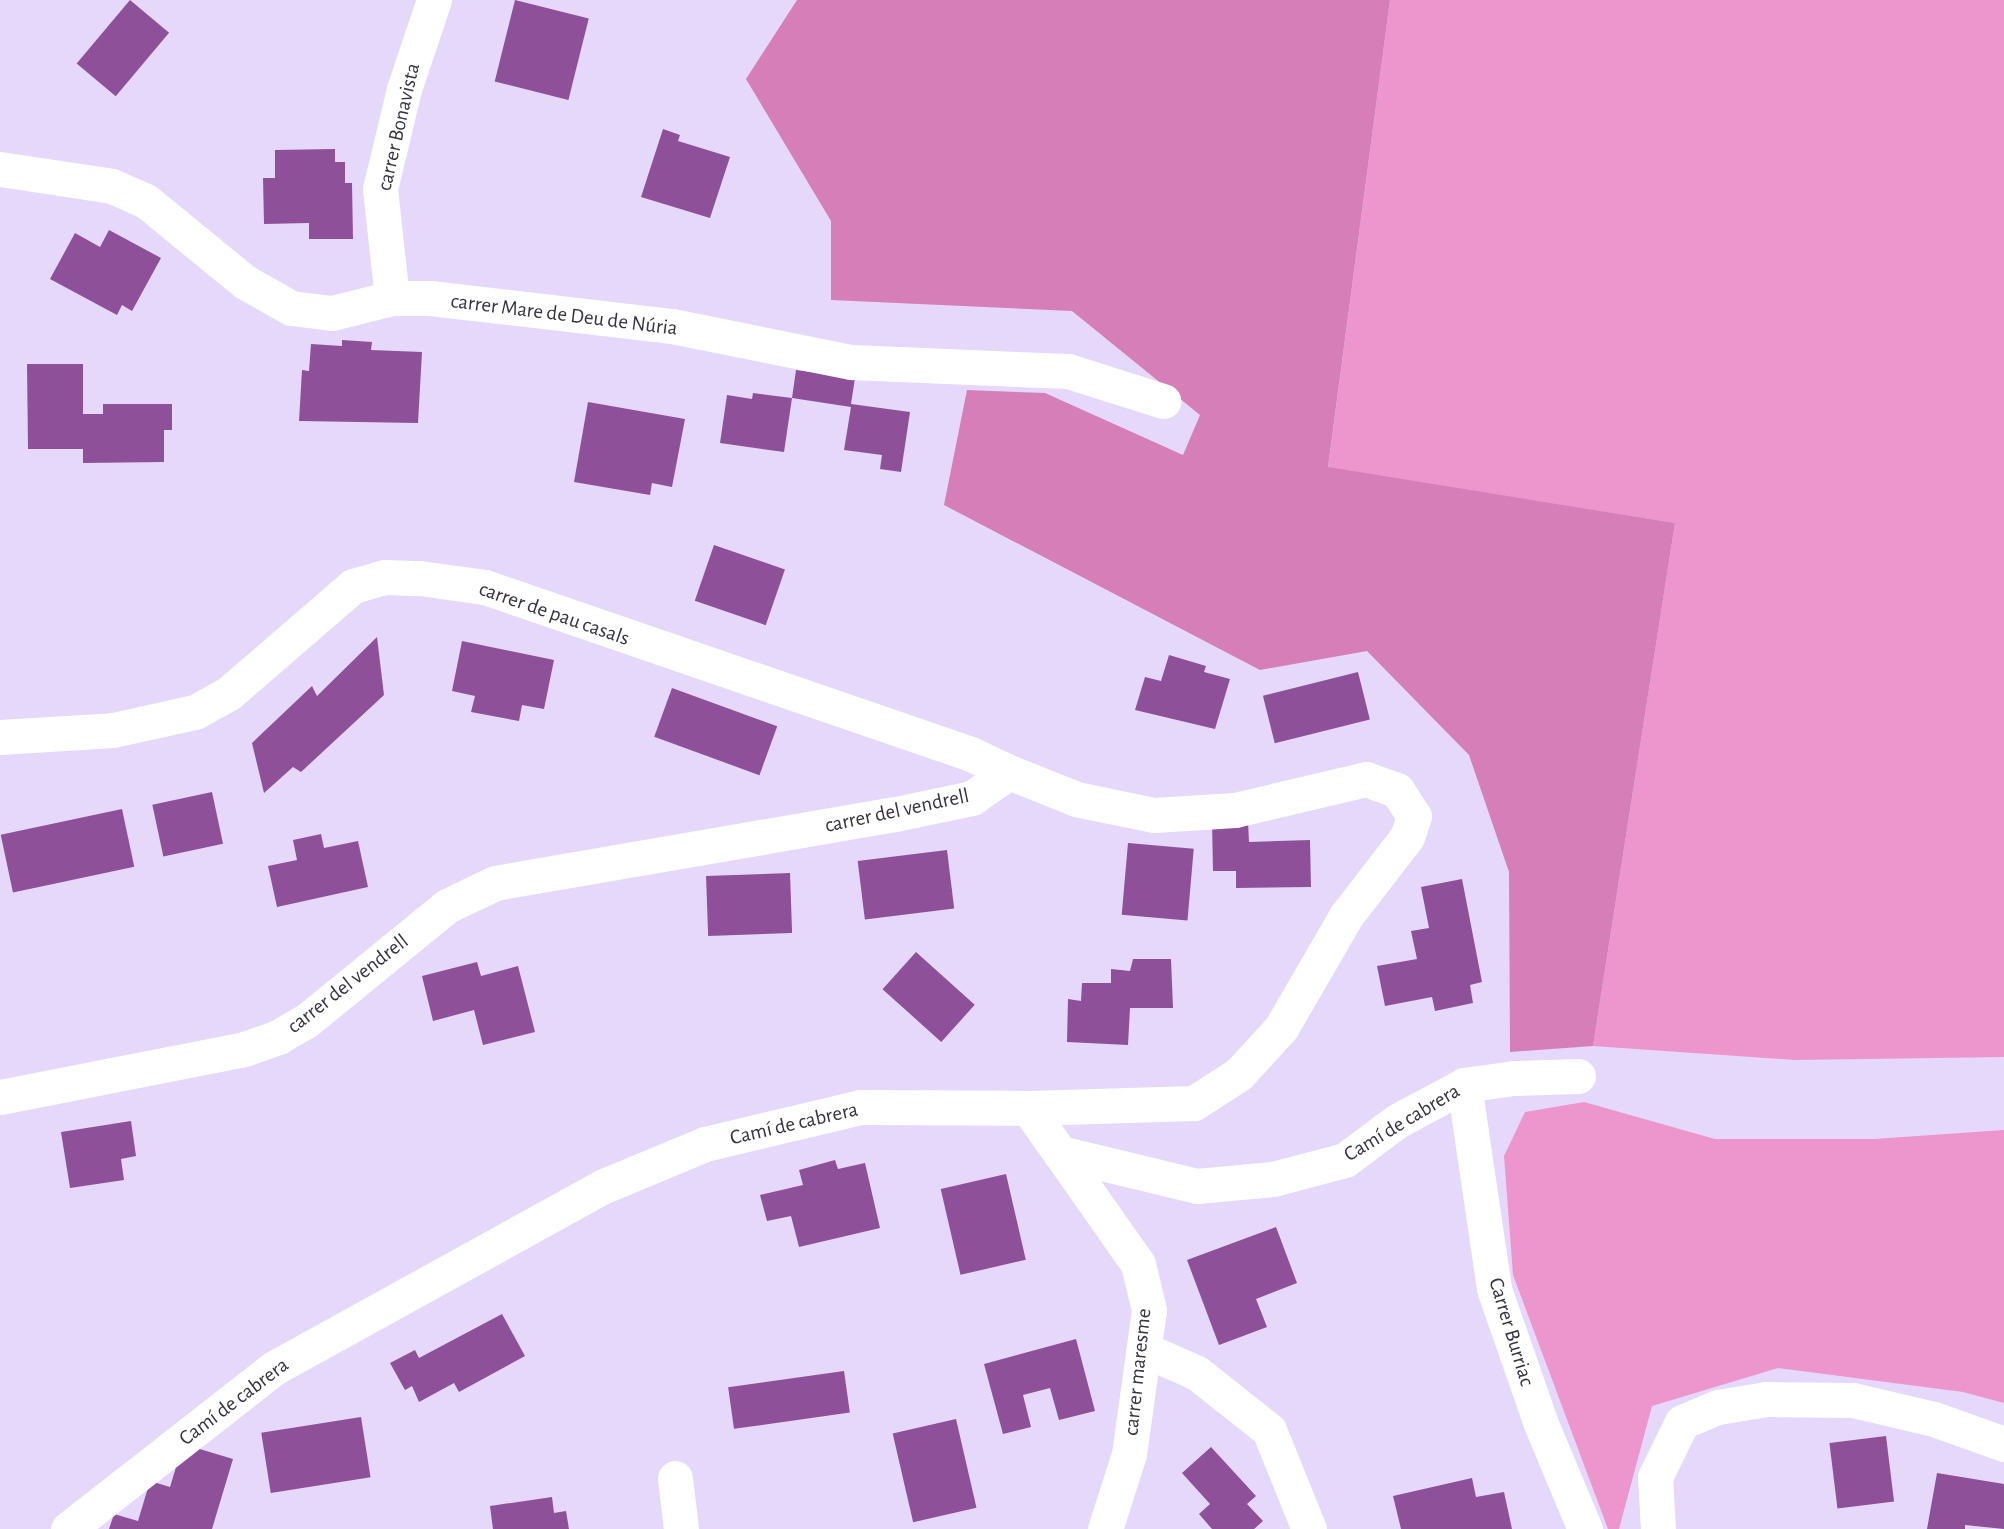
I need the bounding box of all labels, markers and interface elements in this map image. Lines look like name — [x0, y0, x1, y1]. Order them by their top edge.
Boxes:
street label: carrer Bonavista — [372, 61, 426, 193]
street label: carrer Mare de Deu de Núria — [449, 289, 679, 341]
street label: carrer de pau casals — [475, 576, 633, 652]
street label: carrer del vendrell — [823, 783, 971, 839]
street label: carrer del vendrell — [282, 929, 414, 1039]
street label: Camí de cabrera — [1340, 1079, 1464, 1167]
street label: Camí de cabrera — [728, 1097, 860, 1151]
street label: Carrer Burriac — [1483, 1275, 1539, 1389]
street label: carrer maresme — [1119, 1307, 1157, 1437]
street label: Camí de cabrera — [174, 1353, 294, 1451]

